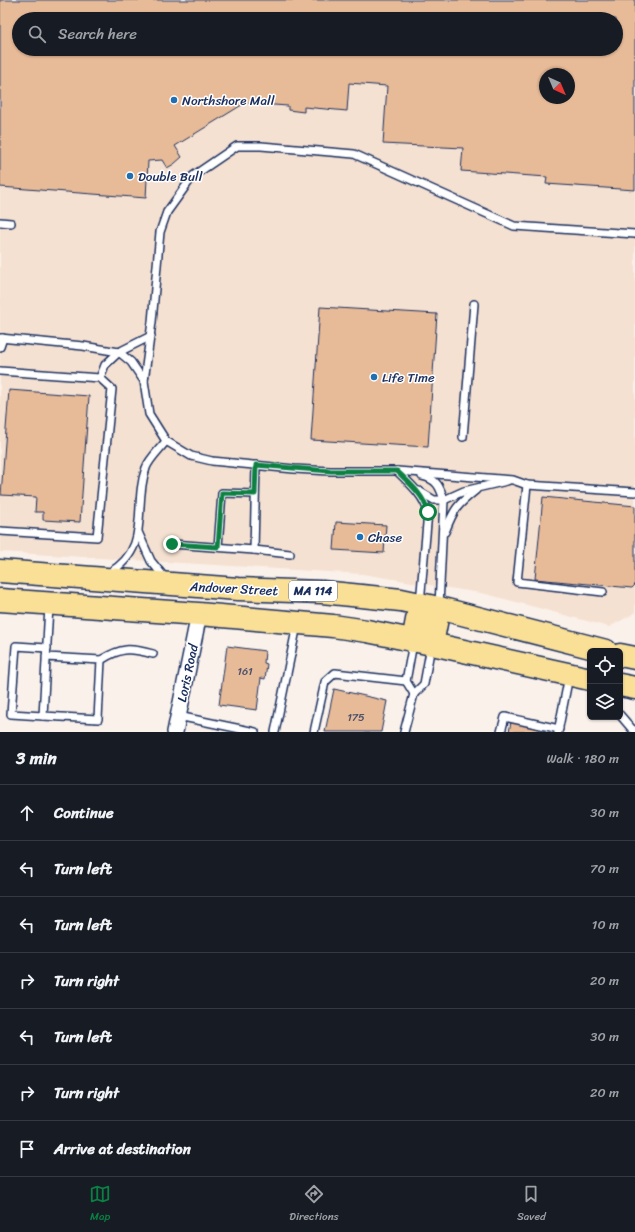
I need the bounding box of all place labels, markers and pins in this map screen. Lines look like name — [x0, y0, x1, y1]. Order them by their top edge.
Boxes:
place label: Northshore Mall — [182, 89, 275, 112]
marker: Northshore Mall — [169, 95, 179, 105]
place label: Double Bull — [138, 165, 203, 188]
marker: Double Bull — [125, 171, 135, 181]
place label: Life Time — [382, 366, 435, 389]
marker: Life Time — [369, 372, 379, 382]
place label: Chase — [368, 526, 402, 549]
marker: Chase — [355, 532, 365, 542]

